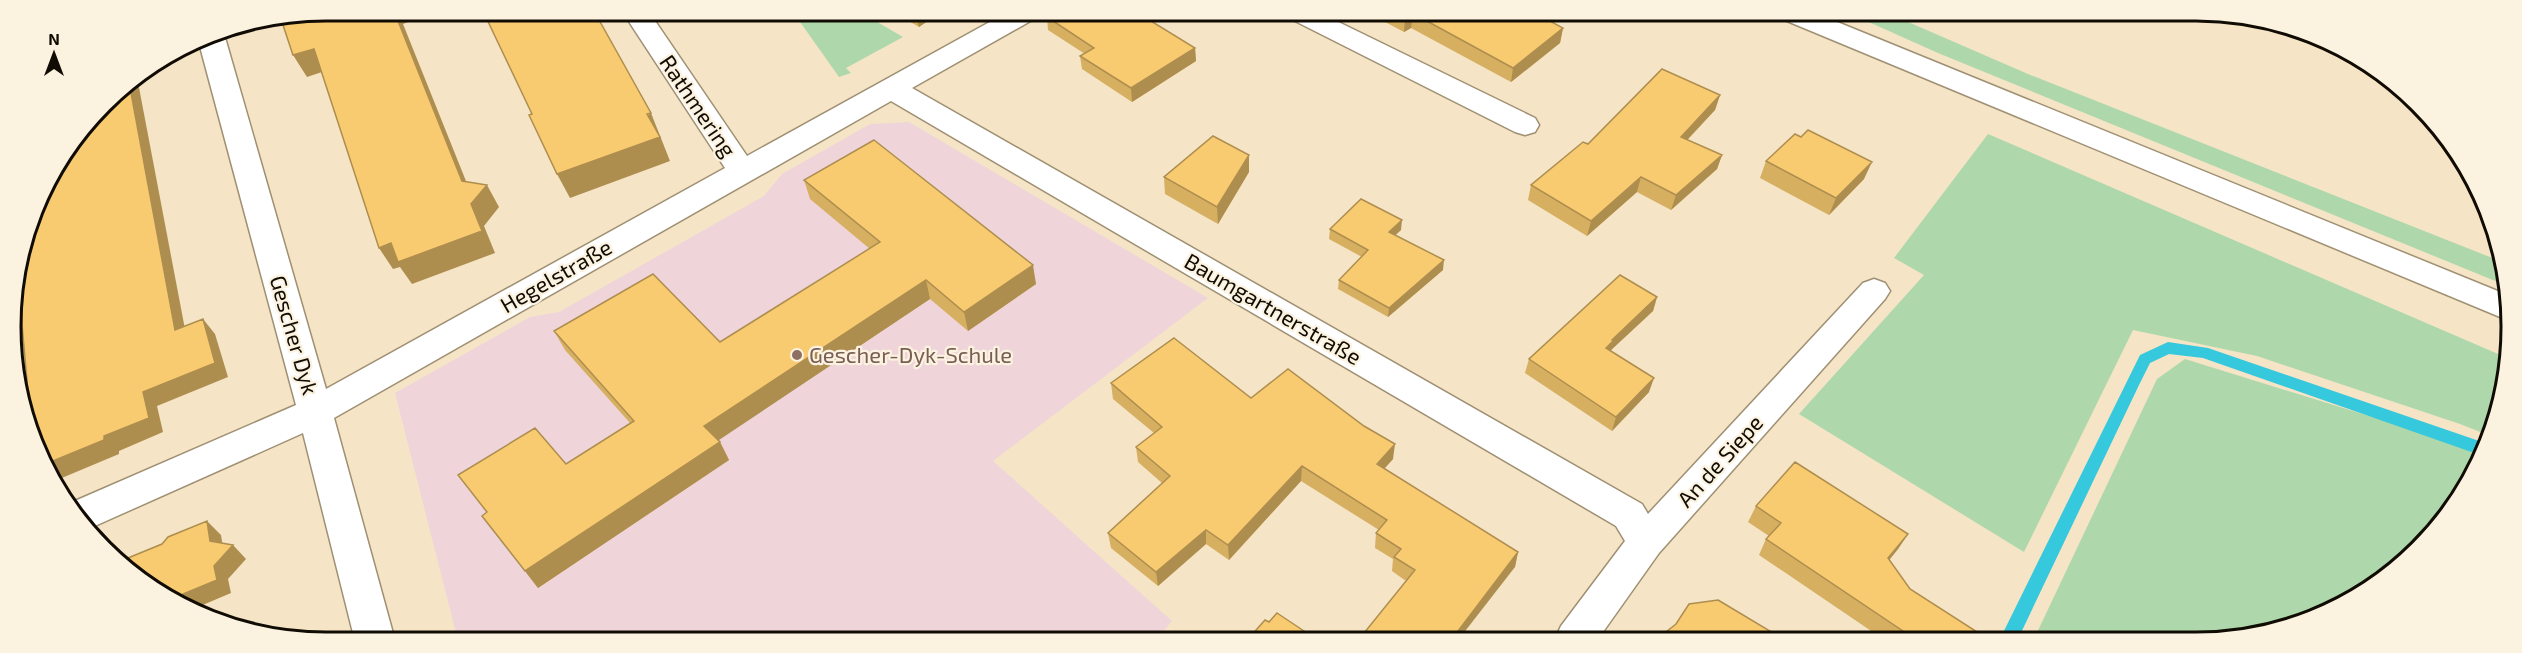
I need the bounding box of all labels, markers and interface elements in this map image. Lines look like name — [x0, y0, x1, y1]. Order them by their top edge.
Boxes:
north arrow — [24, 24, 84, 84]
text: N — [48, 29, 60, 48]
street label: Rathmering — [655, 50, 742, 161]
street label: Hegelstraße — [495, 233, 616, 317]
street label: Baumgartnerstraße — [1181, 247, 1366, 369]
street label: Gescher Dyk — [266, 272, 324, 397]
place label: Gescher-Dyk-Schule — [809, 341, 1012, 367]
marker: Gescher-Dyk-Schule — [790, 348, 804, 362]
street label: An de Siepe — [1671, 409, 1767, 512]

